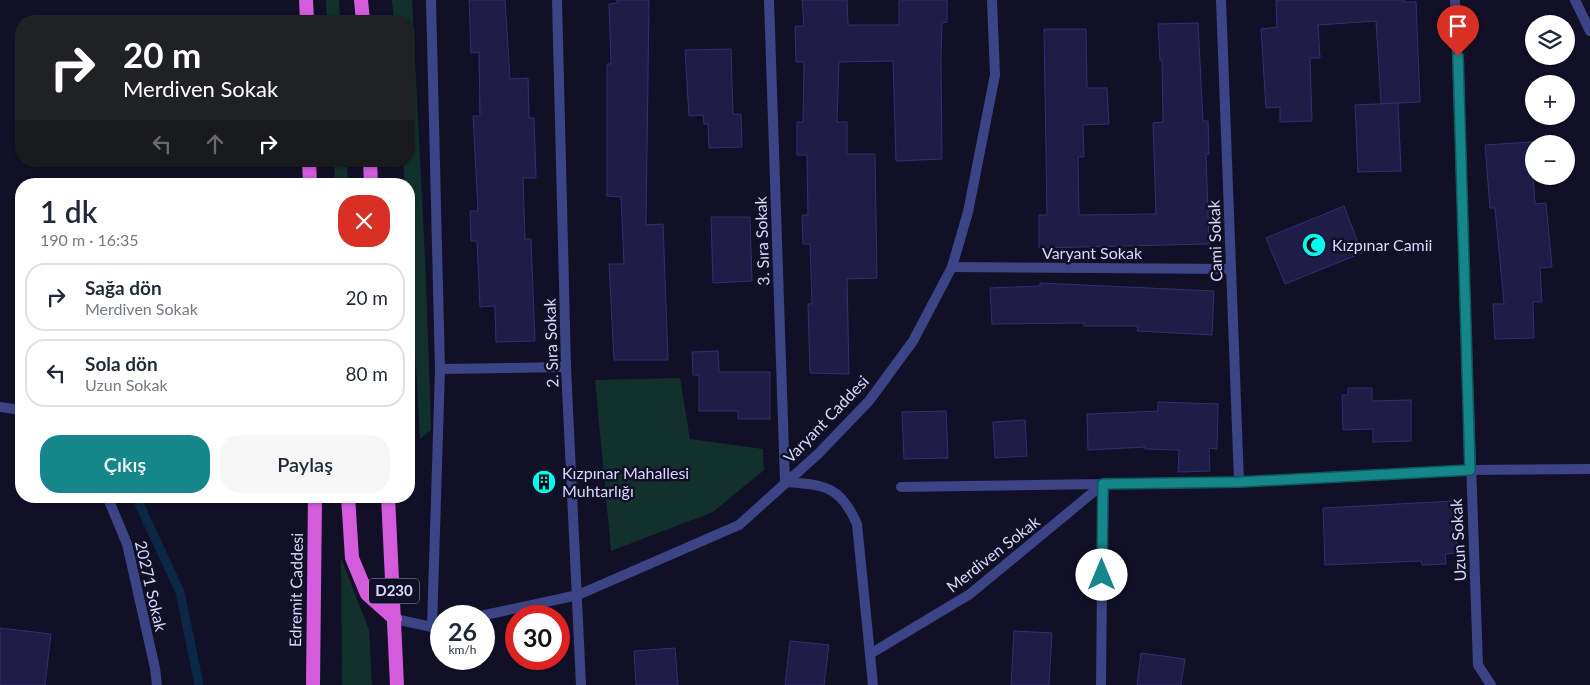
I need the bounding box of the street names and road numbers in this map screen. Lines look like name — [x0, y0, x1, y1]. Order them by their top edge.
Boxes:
street label: 3. Sıra Sokak — [750, 195, 773, 286]
street label: Cami Sokak — [1204, 199, 1225, 282]
street label: Varyant Sokak — [1042, 243, 1143, 262]
street label: 2. Sıra Sokak — [539, 297, 562, 388]
street label: Varyant Caddesi — [779, 371, 872, 466]
street label: Uzun Sokak — [1446, 497, 1469, 582]
street label: Merdiven Sokak — [942, 511, 1044, 596]
street label: Edremit Caddesi — [285, 533, 306, 647]
street label: 20271 Sokak — [132, 539, 171, 634]
road number: D230 — [369, 578, 419, 604]

